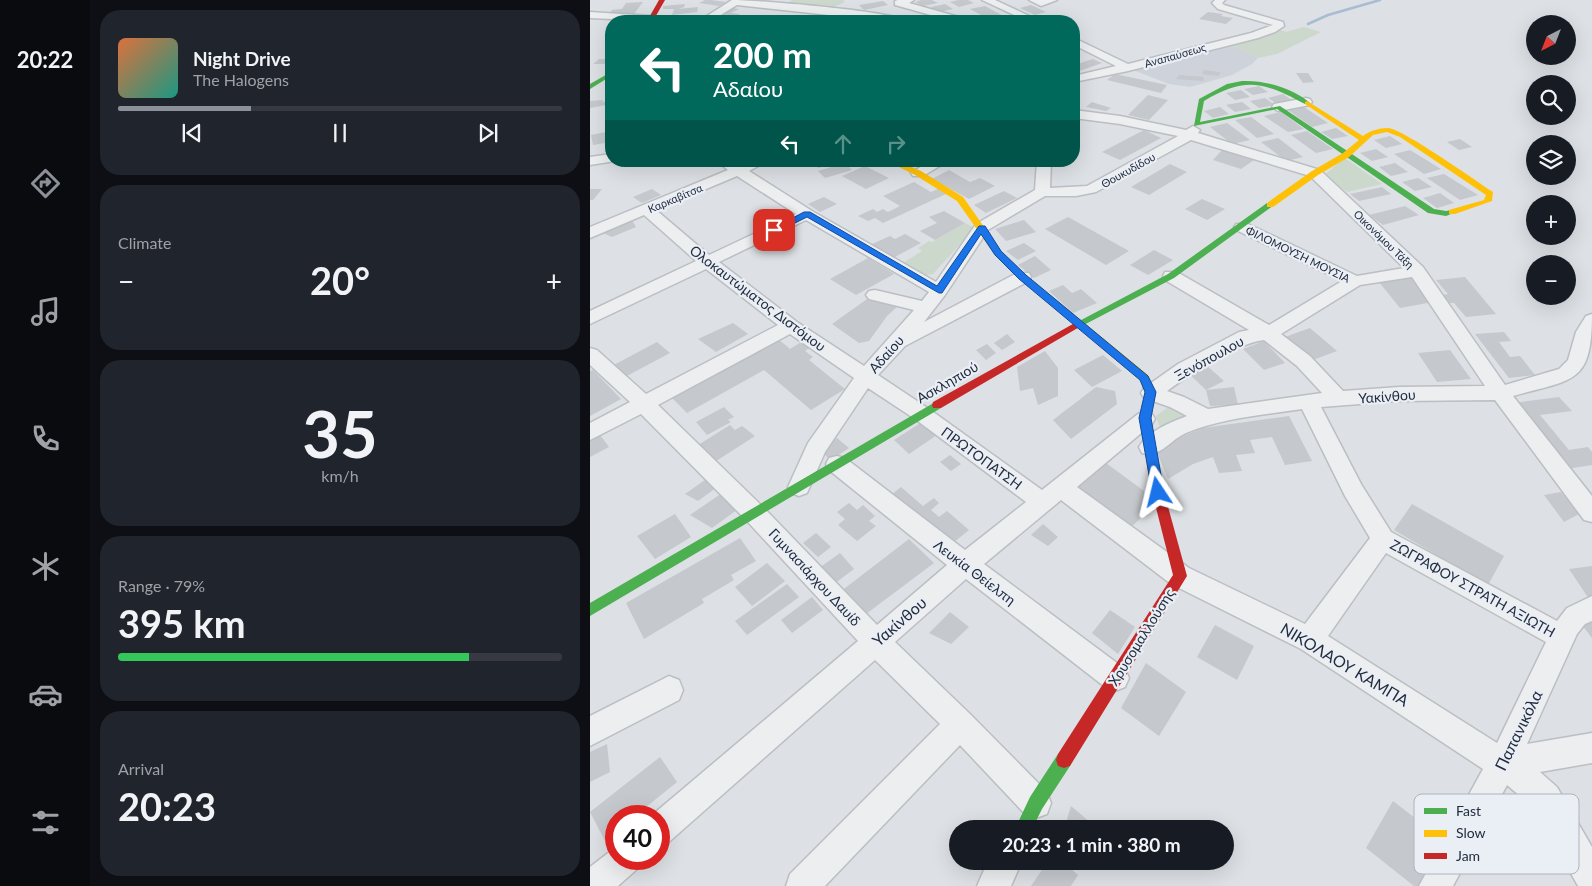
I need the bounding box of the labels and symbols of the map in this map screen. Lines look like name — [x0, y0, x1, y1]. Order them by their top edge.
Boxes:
north arrow — [1526, 15, 1576, 65]
street label: Αναπαύσεως — [1143, 40, 1207, 70]
street label: Θουκυδίδου — [1099, 150, 1157, 190]
street label: Καρκαβίτσα — [646, 180, 705, 215]
street label: Οικονόμου Τάξη — [1351, 207, 1417, 271]
pin — [753, 209, 795, 251]
street label: ΦΙΛΟΜΟΥΣΗ ΜΟΥΣΙΑ — [1244, 223, 1353, 285]
street label: Ολοκαυτώματος Διστόμου — [687, 241, 829, 355]
street label: Αδαίου — [865, 332, 907, 376]
street label: Ξενόπουλου — [1171, 332, 1247, 384]
street label: Ασκληπιού — [913, 358, 981, 406]
street label: Υακίνθου — [1358, 386, 1416, 406]
street label: ΠΡΩΤΟΠΑΤΣΗ — [938, 423, 1026, 493]
position arrow — [1131, 465, 1183, 517]
street label: Γυμνασιάρχου Δαυίδ — [765, 525, 865, 629]
street label: Λευκία Θείελπη — [931, 536, 1019, 608]
street label: ΖΩΓΡΑΦΟΥ ΣΤΡΑΤΗ ΑΞΙΩΤΗ — [1388, 536, 1558, 640]
street label: Χρυσομαλλούσης — [1104, 585, 1178, 689]
street label: Υακίνθου — [868, 592, 930, 650]
street label: ΝΙΚΟΛΑΟΥ ΚΑΜΠΑ — [1278, 618, 1413, 710]
street label: Παπανικόλα — [1490, 686, 1546, 773]
legend — [1414, 794, 1579, 874]
text: Fast — [1456, 802, 1481, 819]
speed limit sign: 40 — [605, 805, 670, 870]
text: Slow — [1456, 824, 1486, 841]
text: Jam — [1456, 847, 1480, 864]

